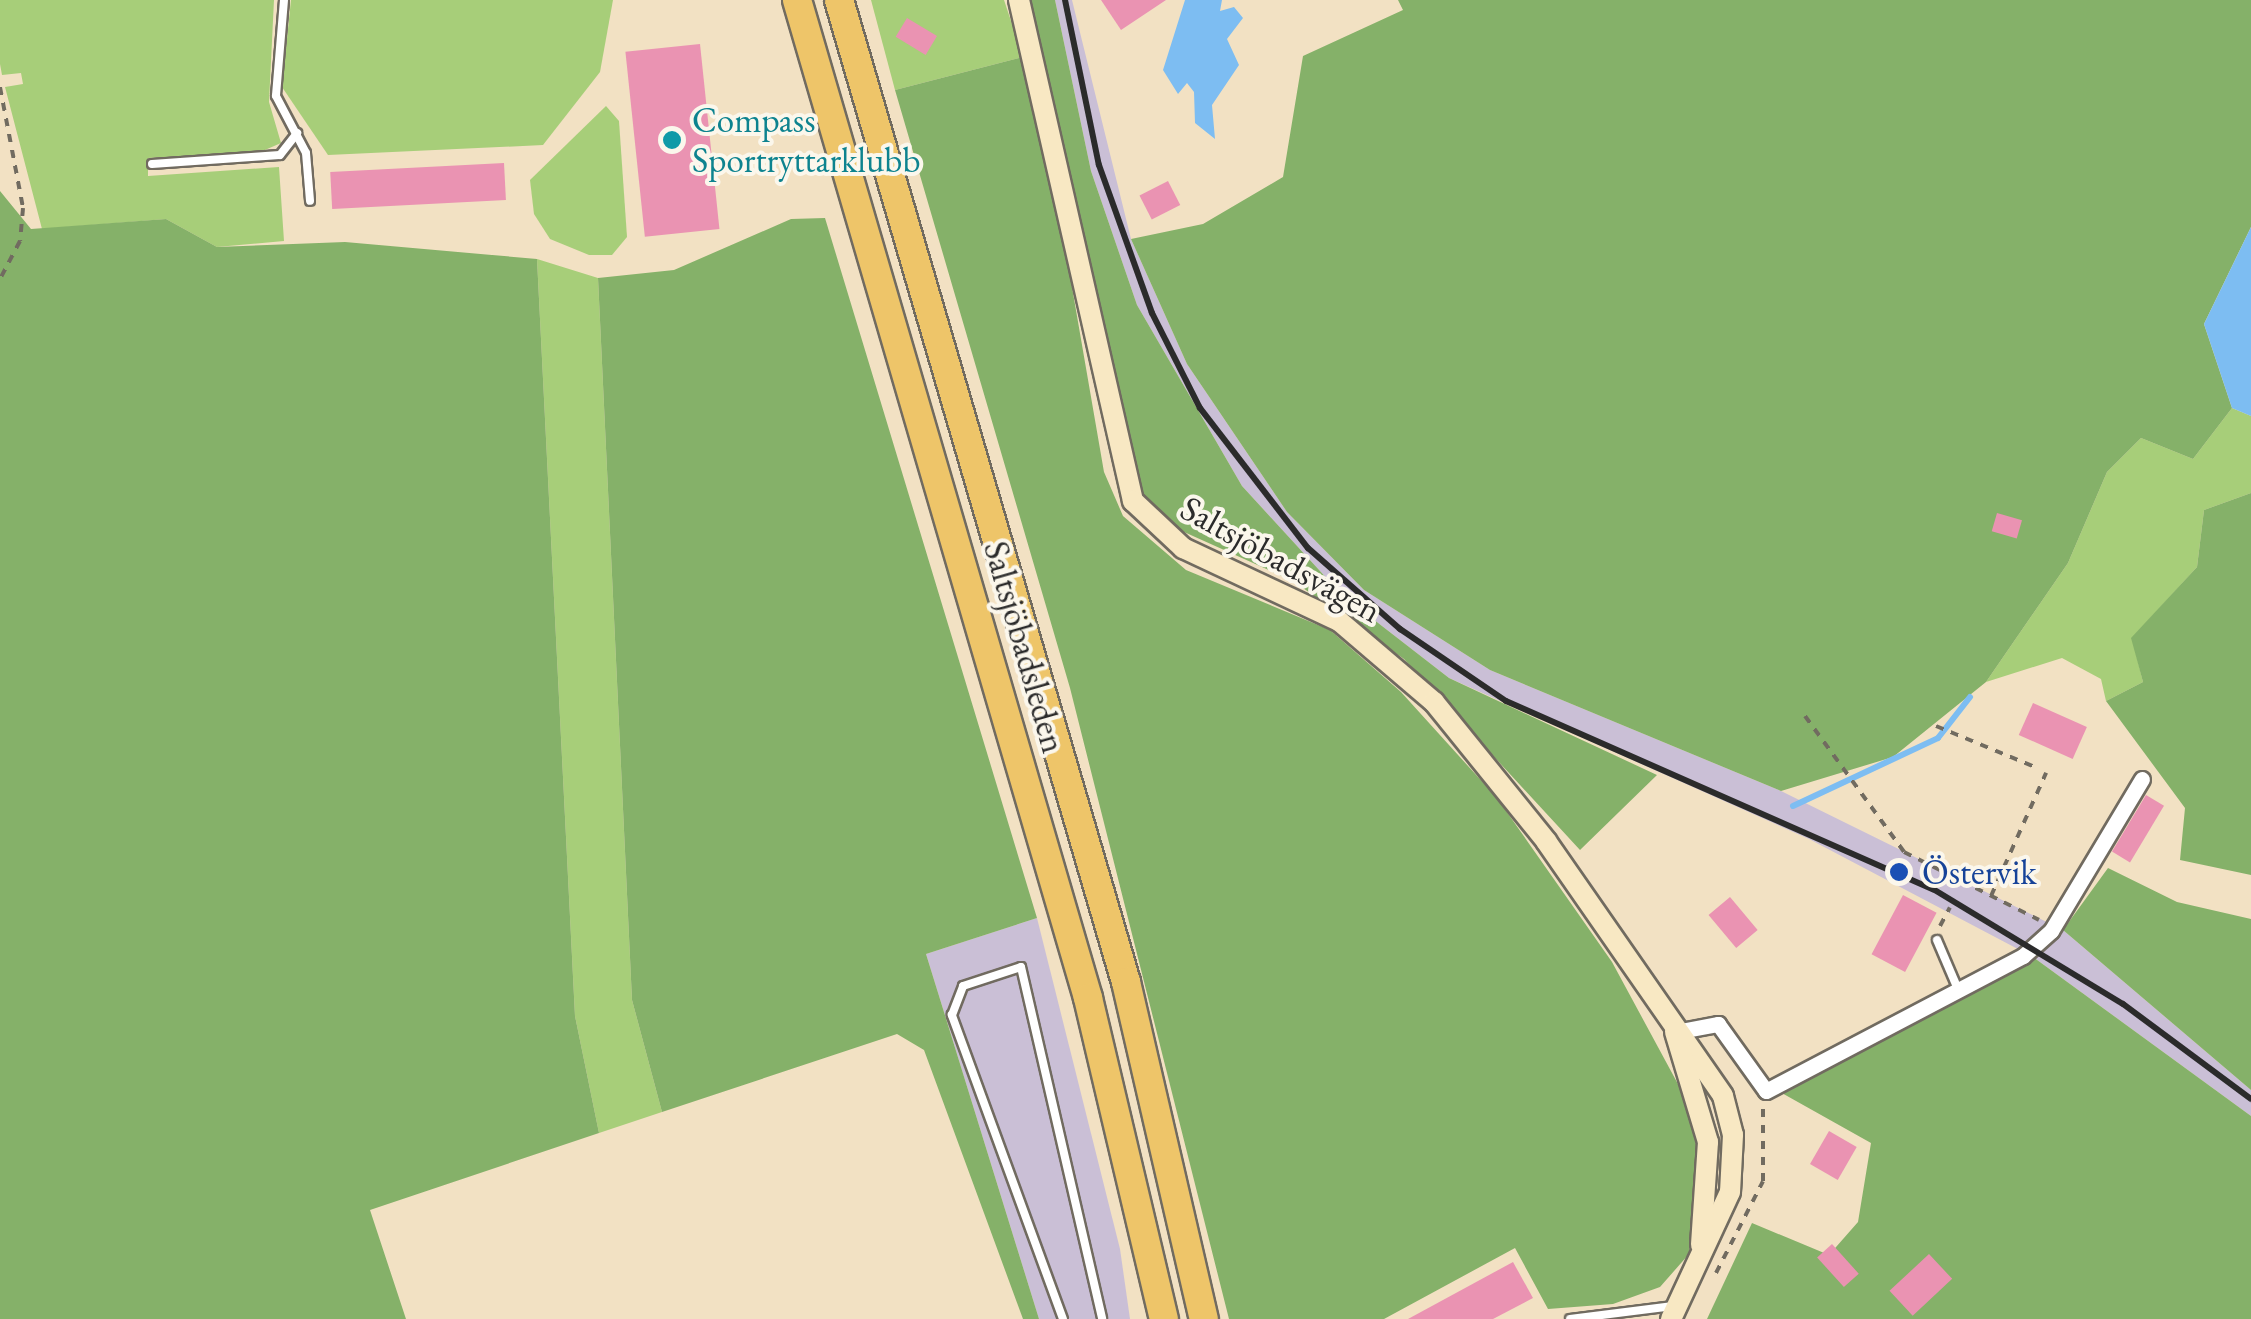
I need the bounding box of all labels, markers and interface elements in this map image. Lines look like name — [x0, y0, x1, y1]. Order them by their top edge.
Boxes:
place label: Compass Sportryttarklubb — [692, 99, 920, 181]
marker: Compass Sportryttarklubb — [661, 129, 683, 151]
street label: Saltsjöbadsvägen — [1173, 487, 1389, 631]
street label: Saltsjöbadsleden — [975, 536, 1075, 758]
place label: Östervik — [1922, 851, 2037, 893]
marker: Östervik — [1886, 859, 1912, 885]

